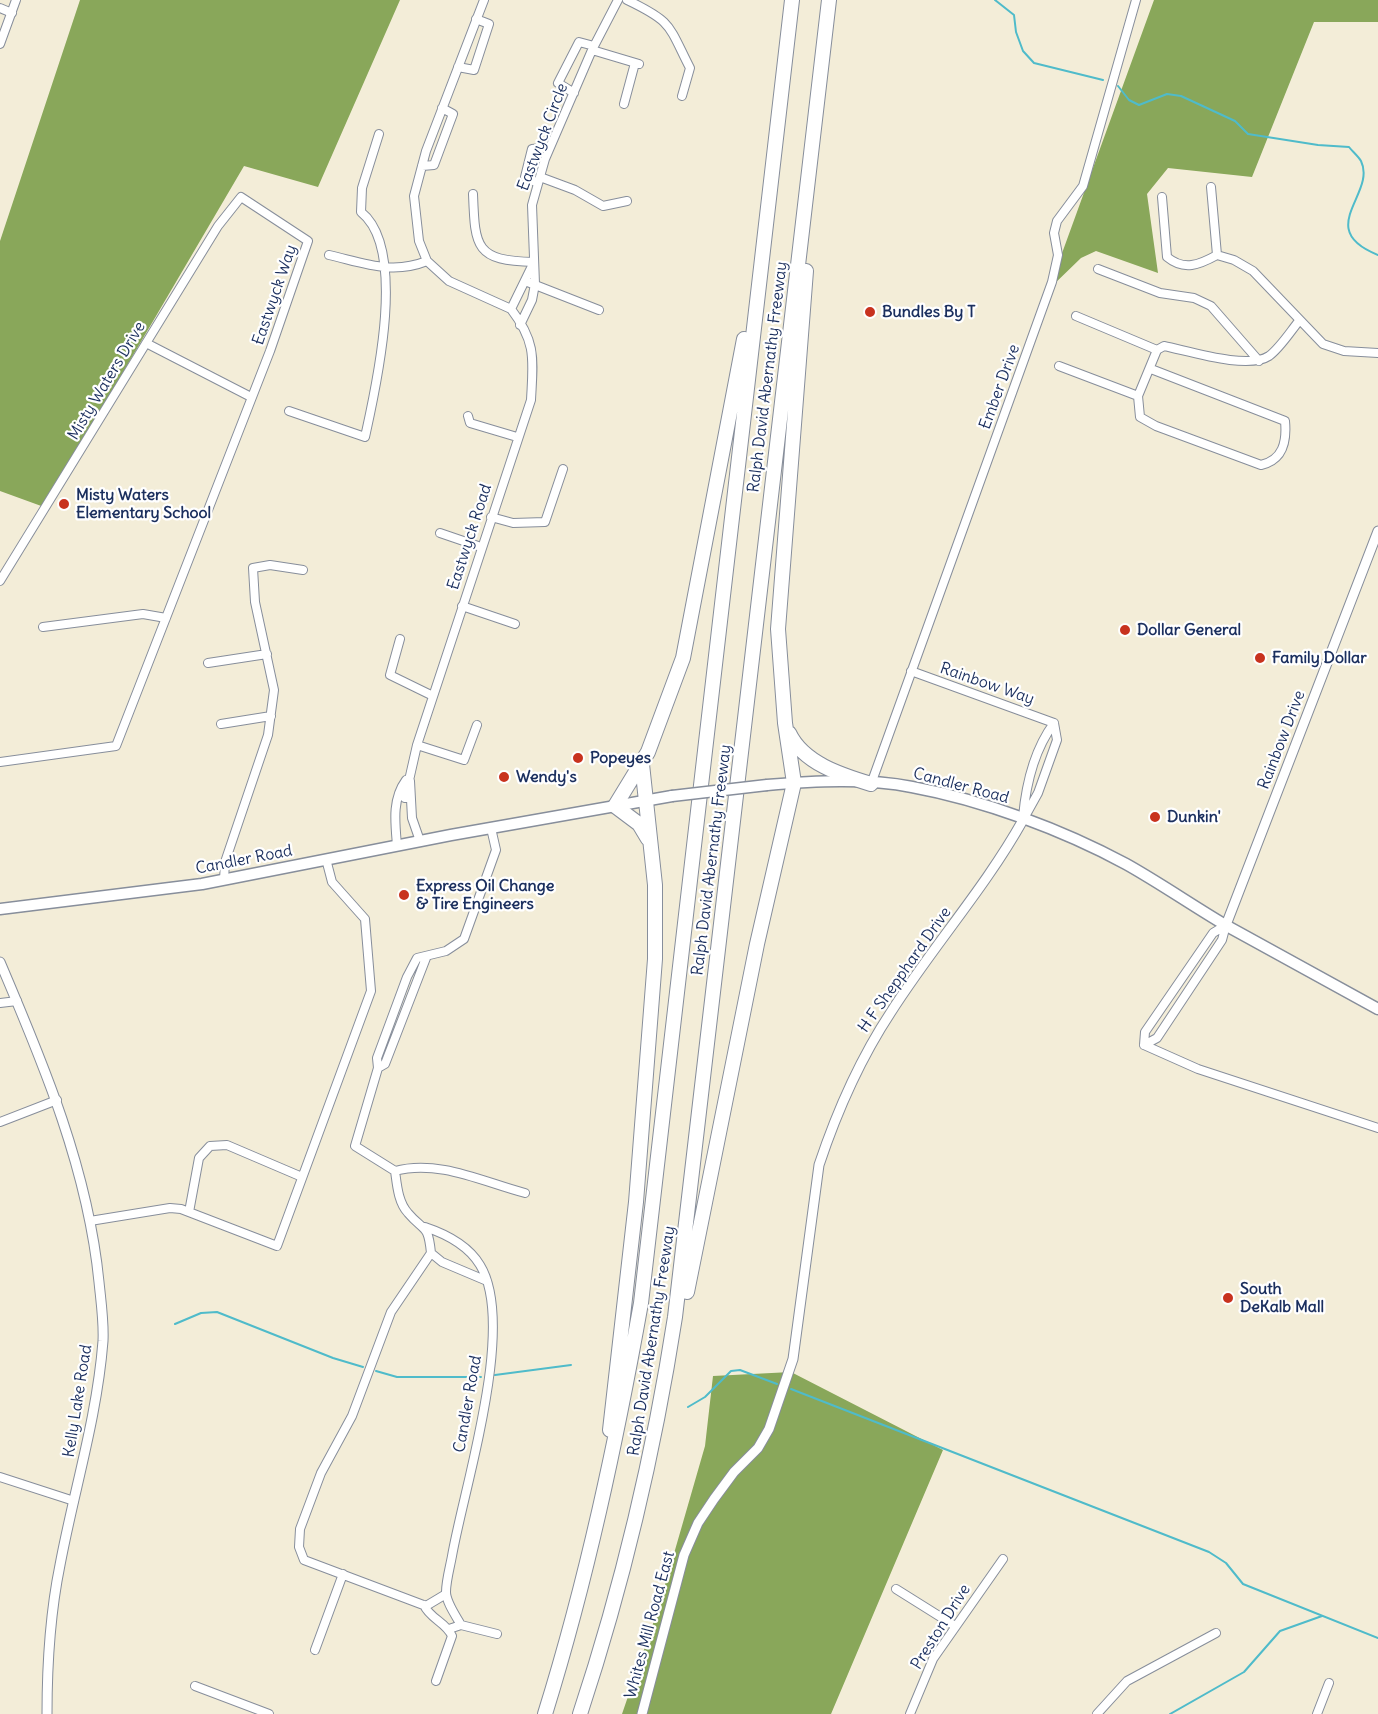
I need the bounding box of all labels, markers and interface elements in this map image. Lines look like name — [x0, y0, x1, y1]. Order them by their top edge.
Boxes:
street label: Eastwyck Circle — [514, 81, 572, 193]
street label: Eastwyck Way — [249, 242, 301, 348]
street label: Ralph David Abernathy Freeway — [744, 260, 792, 494]
place label: Bundles By T — [882, 302, 976, 322]
marker: Bundles By T — [863, 305, 877, 319]
street label: Misty Waters Drive — [64, 318, 150, 444]
street label: Ember Drive — [976, 342, 1024, 432]
street label: Eastwyck Road — [444, 482, 496, 592]
place label: Misty Waters Elementary School — [76, 485, 211, 523]
marker: Misty Waters Elementary School — [57, 497, 71, 511]
place label: Dollar General — [1137, 620, 1241, 640]
marker: Dollar General — [1118, 623, 1132, 637]
place label: Family Dollar — [1272, 648, 1367, 668]
marker: Family Dollar — [1253, 651, 1267, 665]
street label: Rainbow Way — [937, 659, 1037, 709]
street label: Rainbow Drive — [1254, 688, 1310, 792]
street label: Ralph David Abernathy Freeway — [688, 743, 736, 977]
place label: Popeyes — [590, 748, 651, 768]
marker: Popeyes — [571, 751, 585, 765]
street label: Candler Road — [911, 764, 1011, 808]
place label: Wendy's — [516, 767, 577, 787]
marker: Wendy's — [497, 770, 511, 784]
place label: Dunkin' — [1167, 807, 1221, 827]
marker: Dunkin' — [1148, 810, 1162, 824]
street label: Candler Road — [194, 841, 294, 879]
place label: Express Oil Change & Tire Engineers — [416, 876, 554, 914]
marker: Express Oil Change & Tire Engineers — [397, 888, 411, 902]
street label: H F Shepphard Drive — [854, 903, 956, 1037]
street label: Ralph David Abernathy Freeway — [624, 1225, 680, 1457]
place label: South DeKalb Mall — [1240, 1279, 1324, 1317]
marker: South DeKalb Mall — [1221, 1291, 1235, 1305]
street label: Kelly Lake Road — [60, 1343, 96, 1459]
street label: Candler Road — [450, 1354, 486, 1454]
street label: Whites Mill Road East — [621, 1549, 679, 1701]
street label: Preston Drive — [907, 1581, 975, 1673]

